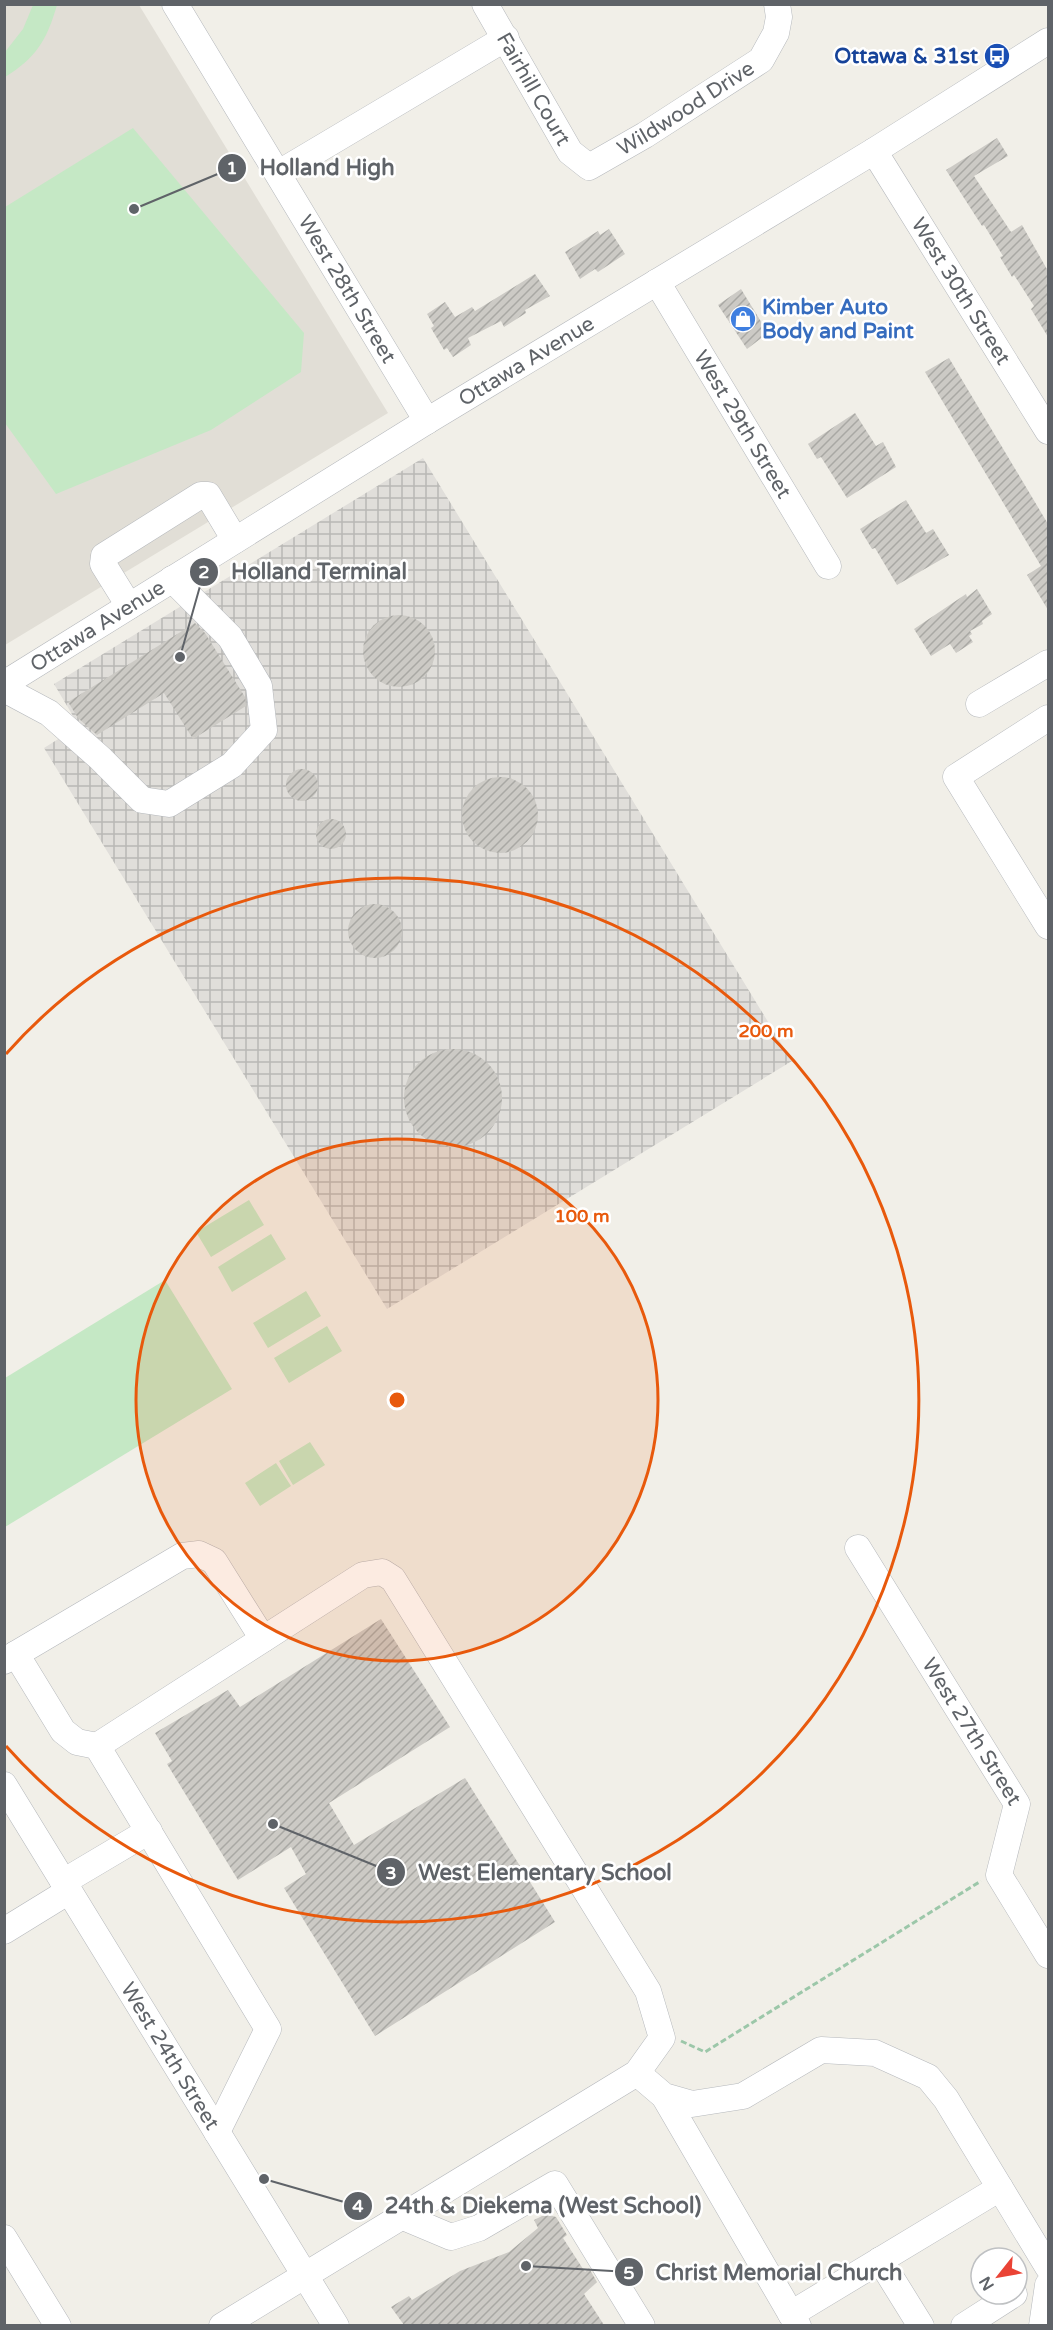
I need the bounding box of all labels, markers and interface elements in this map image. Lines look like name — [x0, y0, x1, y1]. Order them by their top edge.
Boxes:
street label: Fairhill Court — [492, 28, 576, 150]
bus stop icon: Ottawa & 31st — [982, 41, 1012, 71]
place label: Ottawa & 31st — [834, 44, 978, 69]
street label: Wildwood Drive — [613, 55, 759, 161]
callout: Holland High — [217, 148, 406, 188]
text: Holland High — [259, 155, 395, 181]
text: 1 — [226, 157, 238, 179]
street label: West 28th Street — [293, 210, 401, 368]
street label: West 30th Street — [906, 213, 1016, 369]
place label: Kimber Auto Body and Paint — [762, 295, 914, 344]
shop icon: Kimber Auto Body and Paint — [728, 304, 758, 334]
street label: Ottawa Avenue — [454, 311, 599, 412]
street label: West 29th Street — [688, 346, 797, 503]
callout: Holland Terminal — [189, 552, 418, 592]
text: Holland Terminal — [231, 559, 407, 585]
text: 2 — [198, 561, 210, 583]
street label: Ottawa Avenue — [26, 575, 169, 677]
text: 200 m — [738, 1020, 794, 1042]
text: 100 m — [554, 1205, 610, 1227]
centre of rings — [387, 1390, 407, 1410]
street label: West 27th Street — [917, 1653, 1027, 1810]
callout: West Elementary School — [376, 1852, 684, 1892]
text: West Elementary School — [418, 1860, 672, 1886]
text: 3 — [385, 1862, 397, 1884]
street label: West 24th Street — [116, 1978, 225, 2134]
callout: 24th & Diekema (West School) — [343, 2186, 714, 2226]
text: 24th & Diekema (West School) — [385, 2193, 701, 2219]
text: 4 — [352, 2195, 364, 2217]
north arrow — [969, 2246, 1029, 2306]
callout: Christ Memorial Church — [614, 2252, 915, 2292]
text: Christ Memorial Church — [656, 2260, 902, 2286]
text: 5 — [623, 2262, 635, 2284]
text: N — [975, 2273, 999, 2294]

